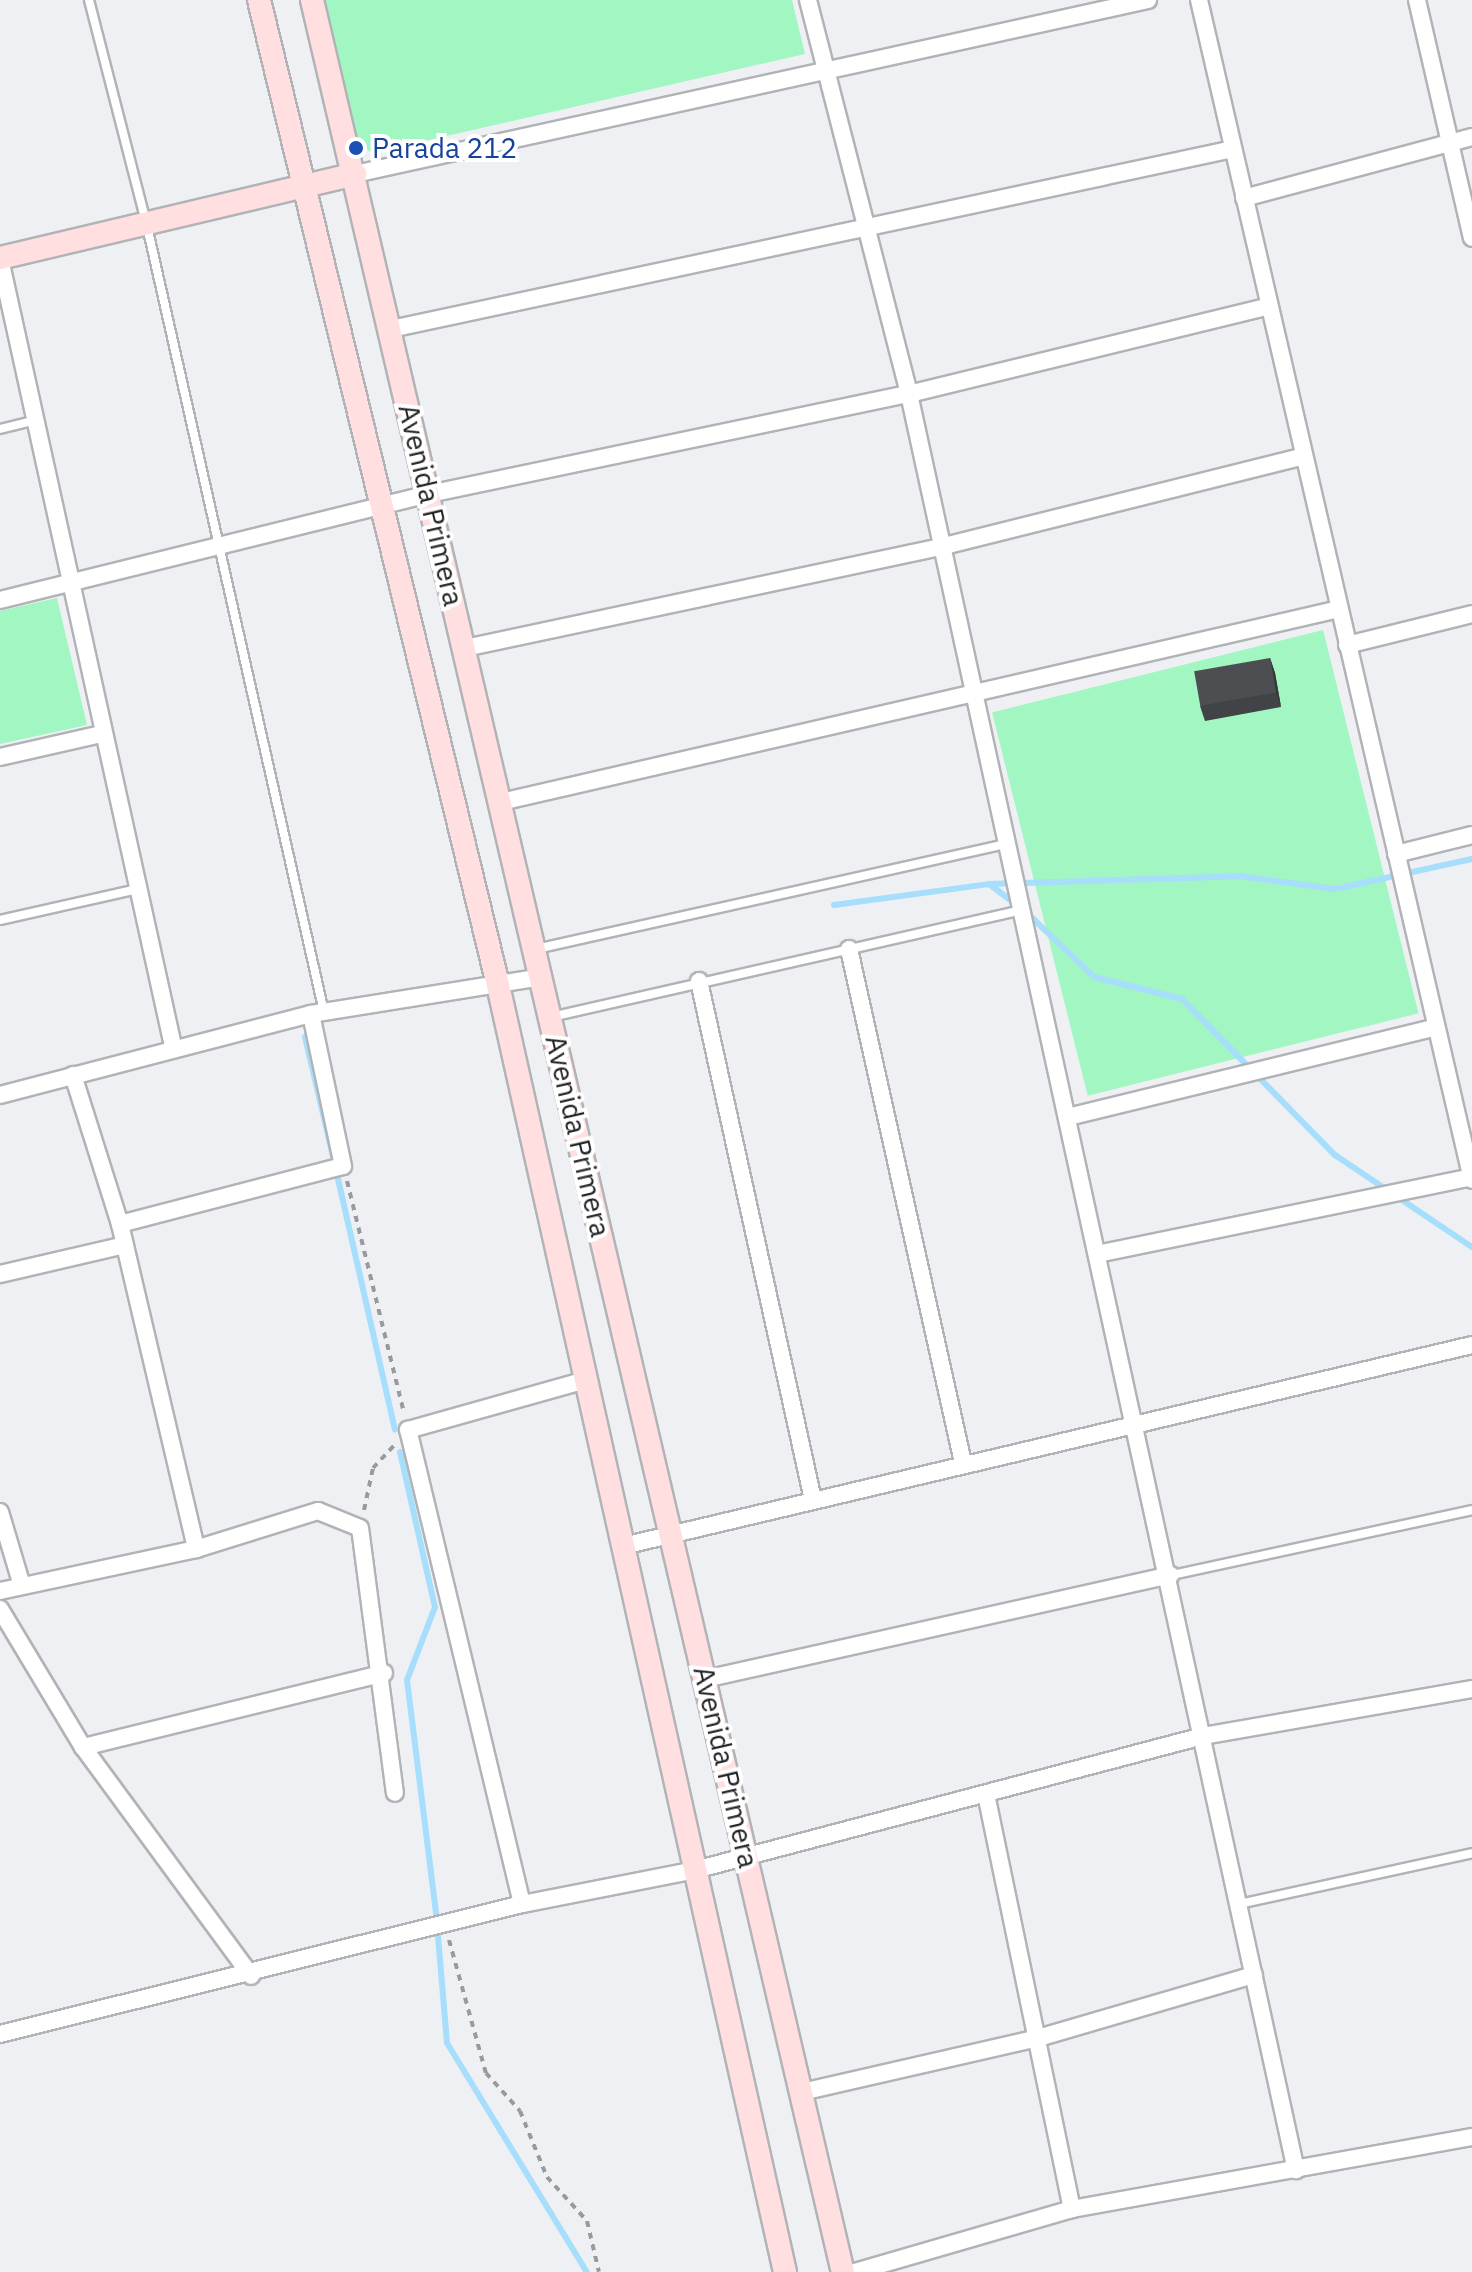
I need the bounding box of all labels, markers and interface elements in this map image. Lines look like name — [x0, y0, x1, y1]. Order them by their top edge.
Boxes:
place label: Parada 212 — [372, 131, 517, 165]
marker: Parada 212 — [347, 139, 365, 157]
street label: Avenida Primera — [391, 401, 471, 609]
street label: Avenida Primera — [538, 1032, 618, 1240]
street label: Avenida Primera — [686, 1663, 766, 1871]

